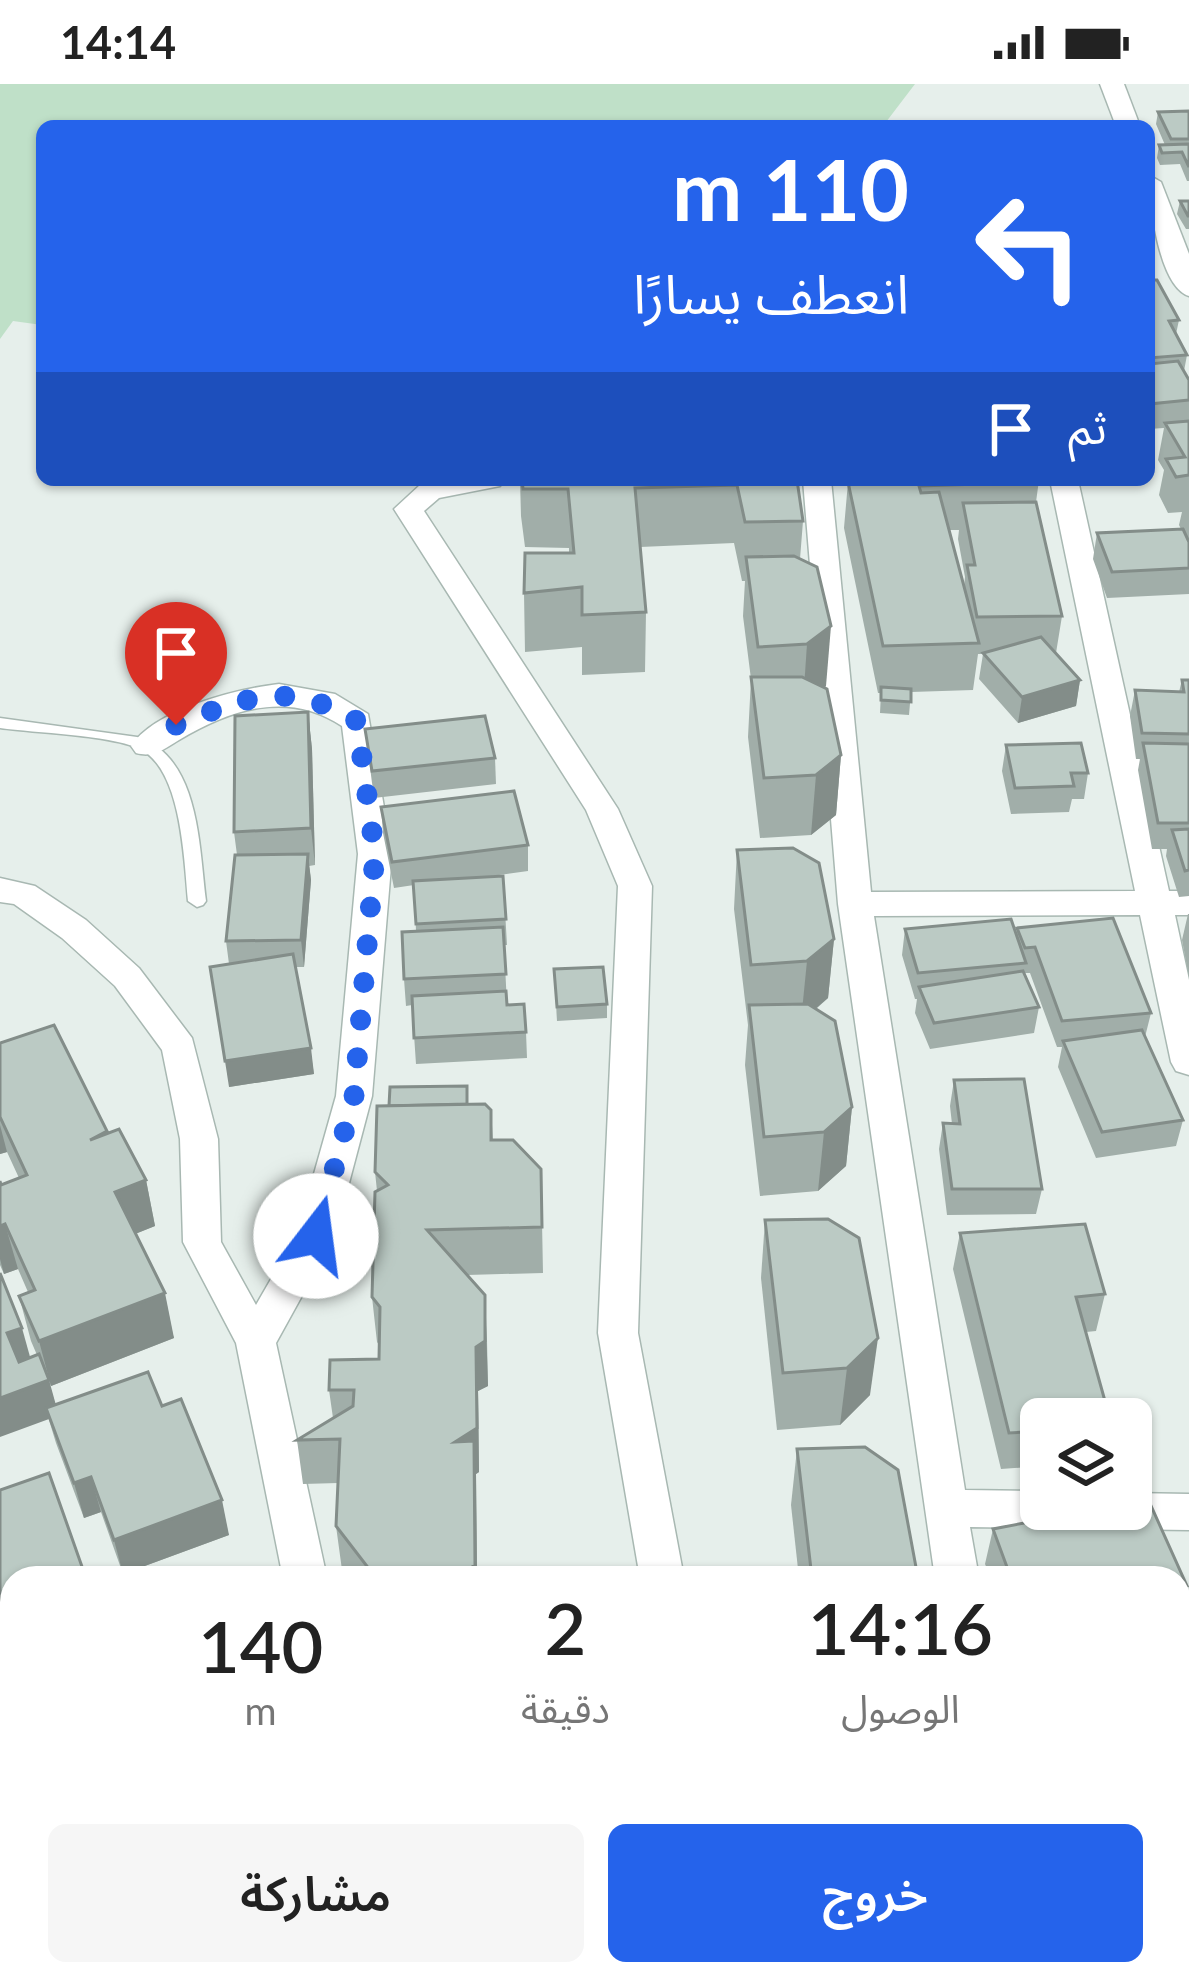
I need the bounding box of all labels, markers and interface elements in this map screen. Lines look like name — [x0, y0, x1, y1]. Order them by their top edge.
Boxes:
text: 14:14 — [60, 15, 176, 69]
text: 110 m — [672, 138, 909, 239]
icon: left — [951, 168, 1107, 324]
text: انعطف يسارًا — [633, 261, 909, 326]
icon: arrive — [978, 396, 1044, 462]
text: ثم — [1068, 400, 1107, 454]
pin — [125, 602, 227, 725]
icon: arrive — [143, 620, 209, 686]
position arrow — [253, 1173, 379, 1299]
map controls — [1020, 1398, 1152, 1530]
button: layers — [1020, 1398, 1152, 1530]
text: 2 — [545, 1584, 586, 1670]
text: 14:16 — [808, 1584, 993, 1670]
text: 140 — [198, 1602, 323, 1688]
text: دقيقة — [521, 1685, 610, 1731]
text: الوصول — [841, 1685, 960, 1731]
text: m — [245, 1687, 277, 1733]
button: مشاركة — [48, 1824, 584, 1962]
button: خروج — [608, 1824, 1143, 1962]

